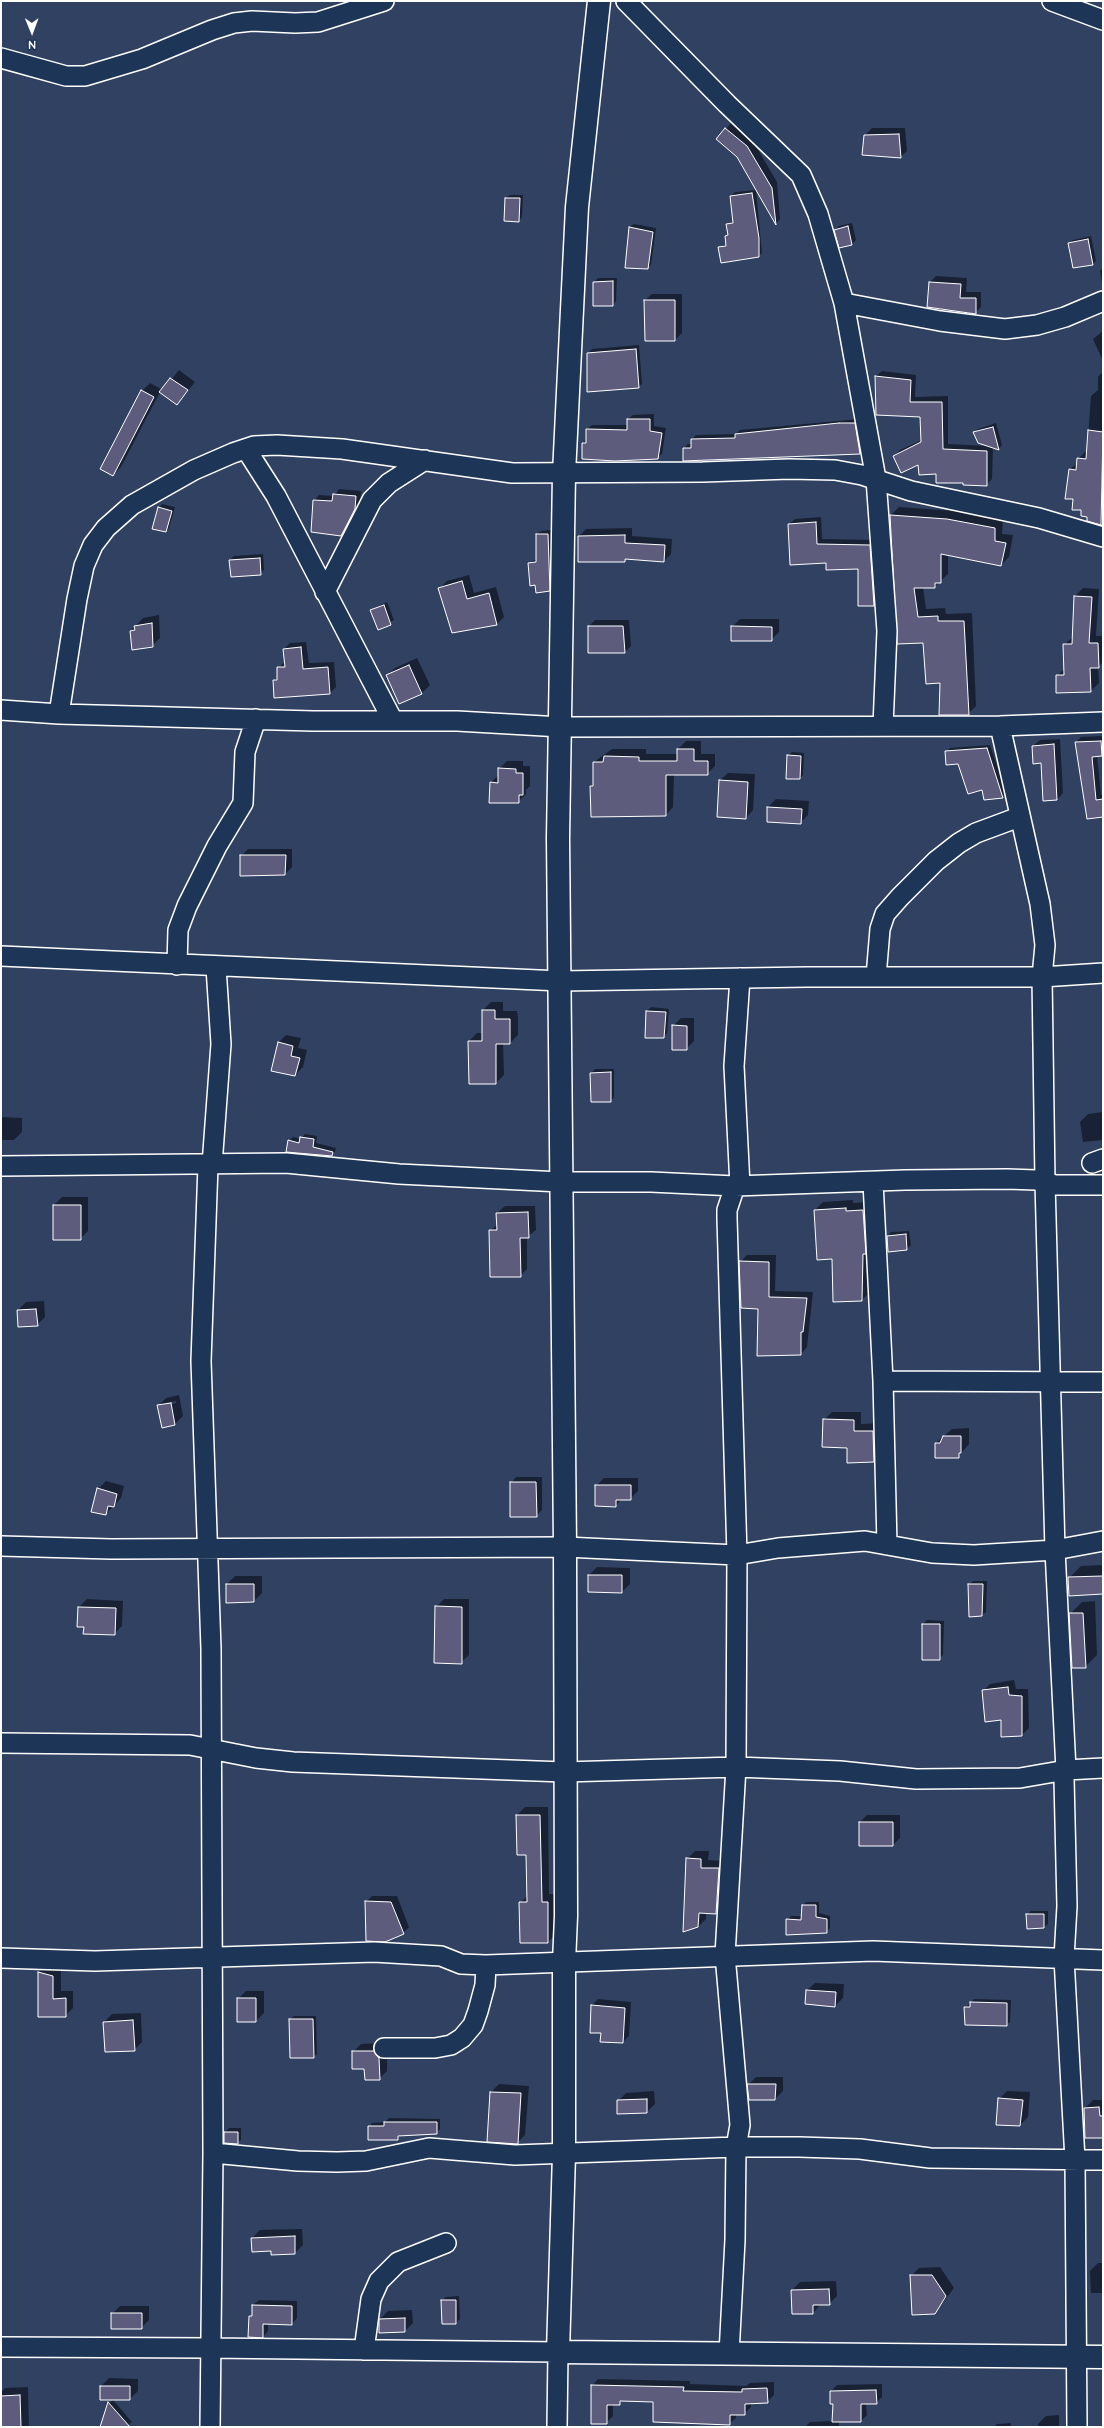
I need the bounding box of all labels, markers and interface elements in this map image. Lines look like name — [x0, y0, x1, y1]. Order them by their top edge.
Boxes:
north arrow — [12, 12, 52, 52]
text: N — [29, 37, 36, 52]

